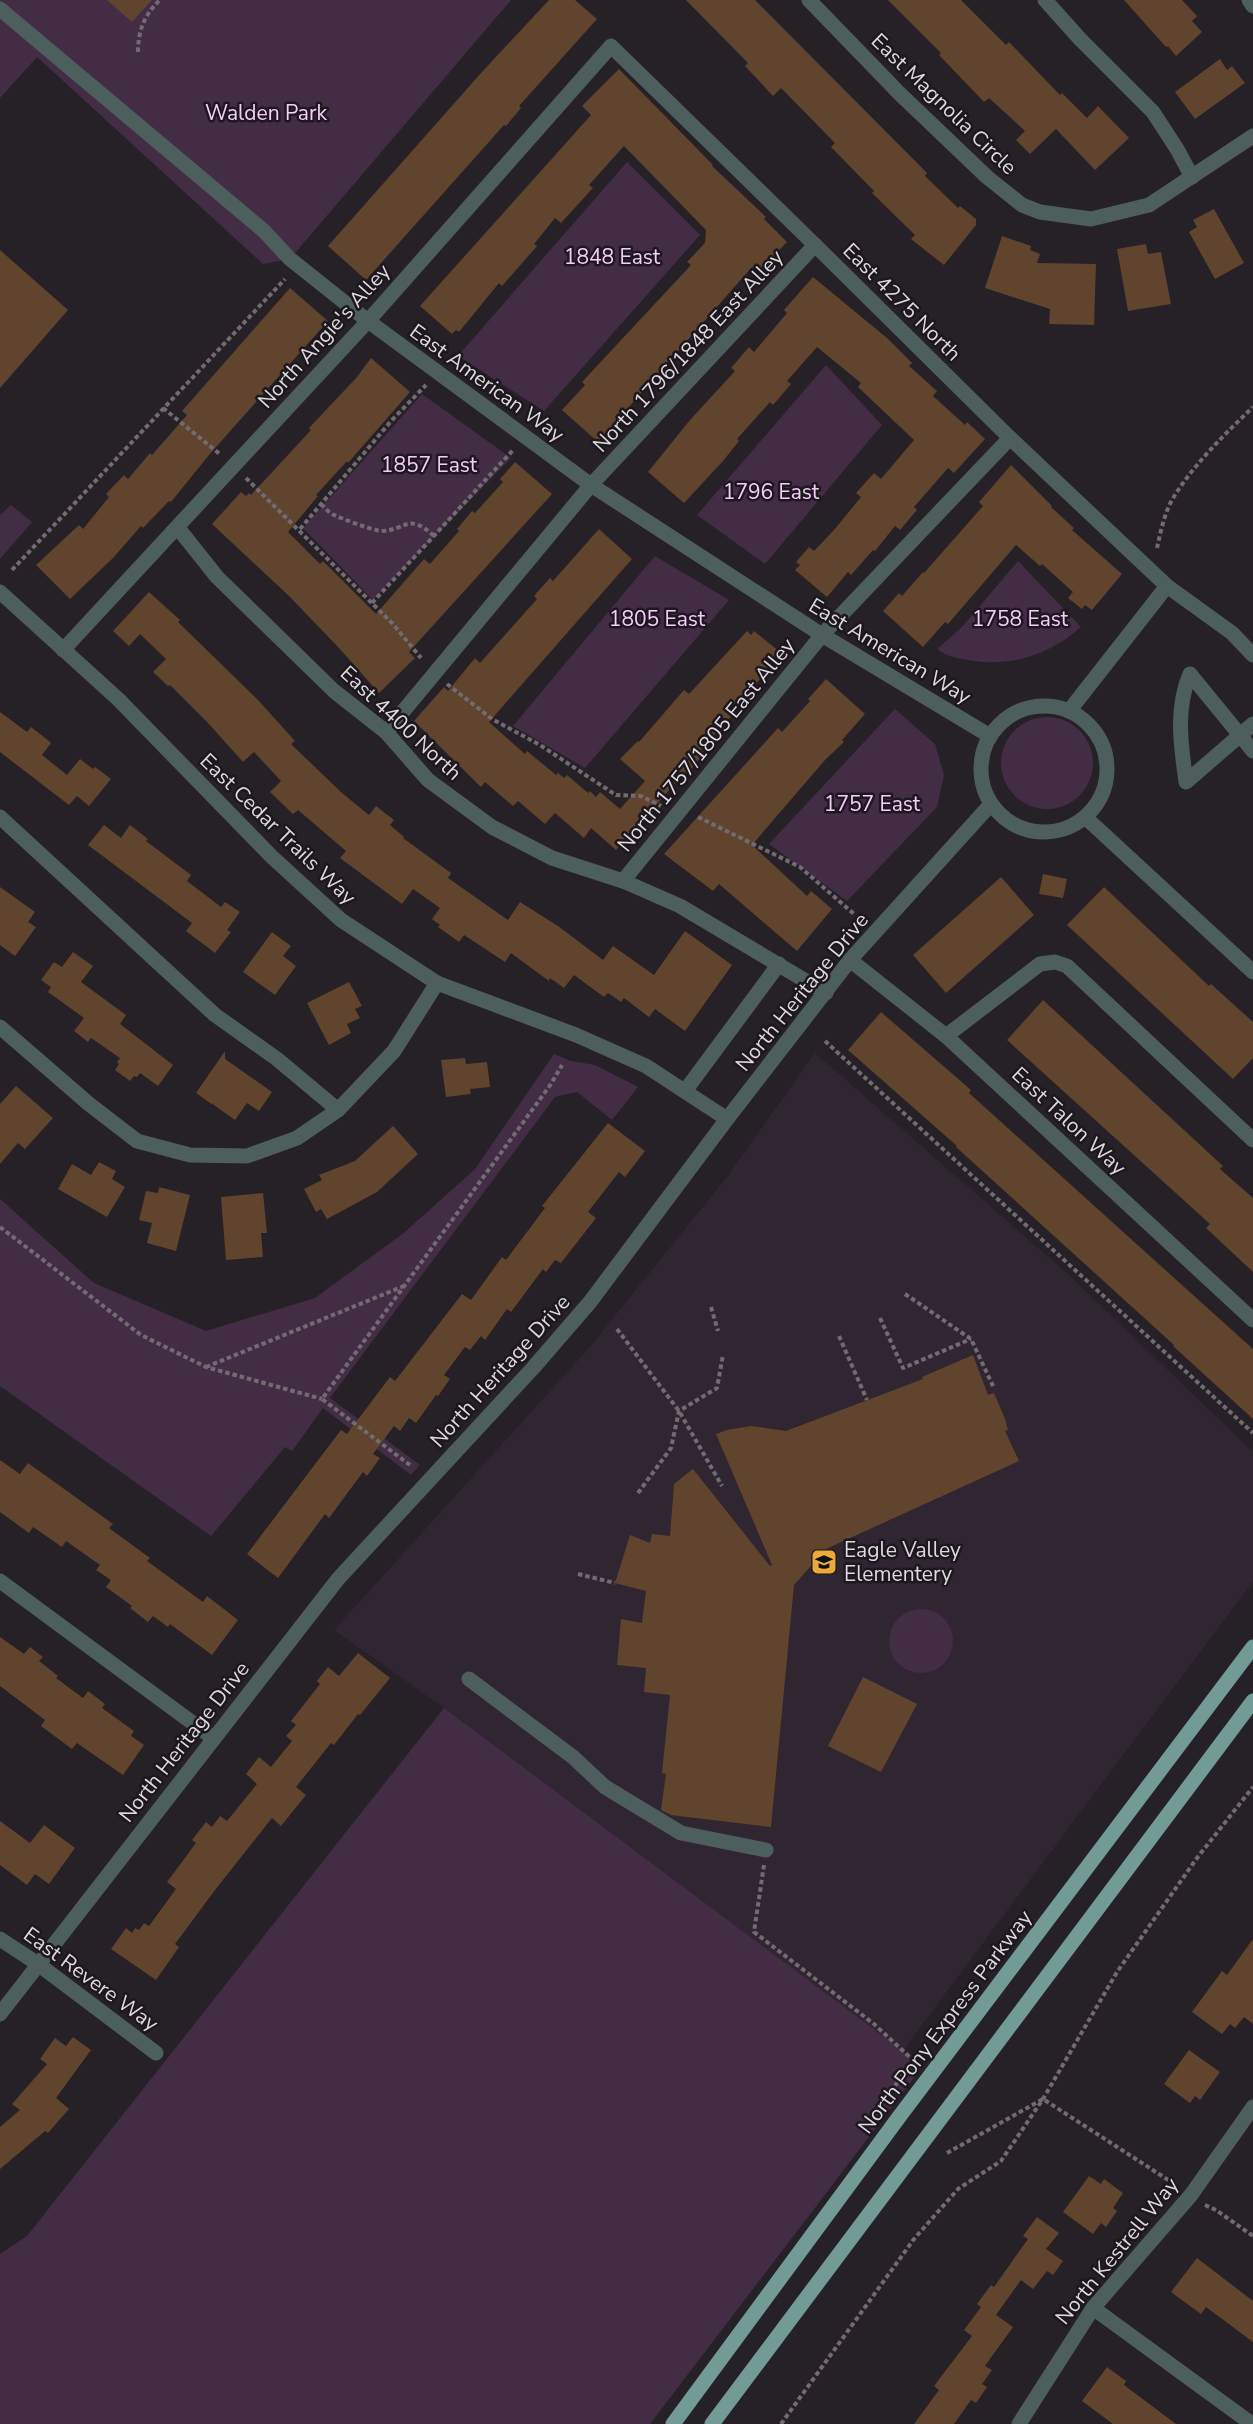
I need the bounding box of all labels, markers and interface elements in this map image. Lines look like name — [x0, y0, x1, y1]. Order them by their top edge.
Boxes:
street label: East Magnolia Circle — [865, 27, 1023, 181]
park label: Walden Park — [205, 99, 327, 127]
street label: East 4275 North — [837, 237, 967, 367]
park label: 1848 East — [564, 243, 661, 271]
street label: North 1796/1848 East Alley — [587, 243, 790, 458]
street label: North Angie's Alley — [252, 258, 396, 414]
street label: East American Way — [404, 317, 570, 449]
park label: 1857 East — [381, 451, 478, 479]
park label: 1796 East — [723, 478, 820, 506]
street label: East American Way — [804, 591, 977, 711]
park label: 1805 East — [609, 605, 706, 633]
park label: 1758 East — [972, 605, 1069, 633]
street label: North 1757/1805 East Alley — [611, 632, 801, 858]
street label: East 4400 North — [334, 659, 468, 787]
street label: East Cedar Trails Way — [194, 747, 362, 911]
park label: 1757 East — [824, 790, 921, 818]
street label: North Heritage Drive — [729, 907, 875, 1077]
street label: East Talon Way — [1006, 1061, 1132, 1181]
street label: North Heritage Drive — [424, 1289, 576, 1453]
place label: Eagle Valley Elementery — [844, 1536, 961, 1588]
school or university icon: Eagle Valley Elementery — [809, 1547, 839, 1577]
street label: North Heritage Drive — [112, 1656, 256, 1828]
street label: North Pony Express Parkway — [852, 1904, 1038, 2139]
street label: East Revere Way — [18, 1921, 164, 2038]
street label: North Kestrell Way — [1049, 2172, 1185, 2330]

